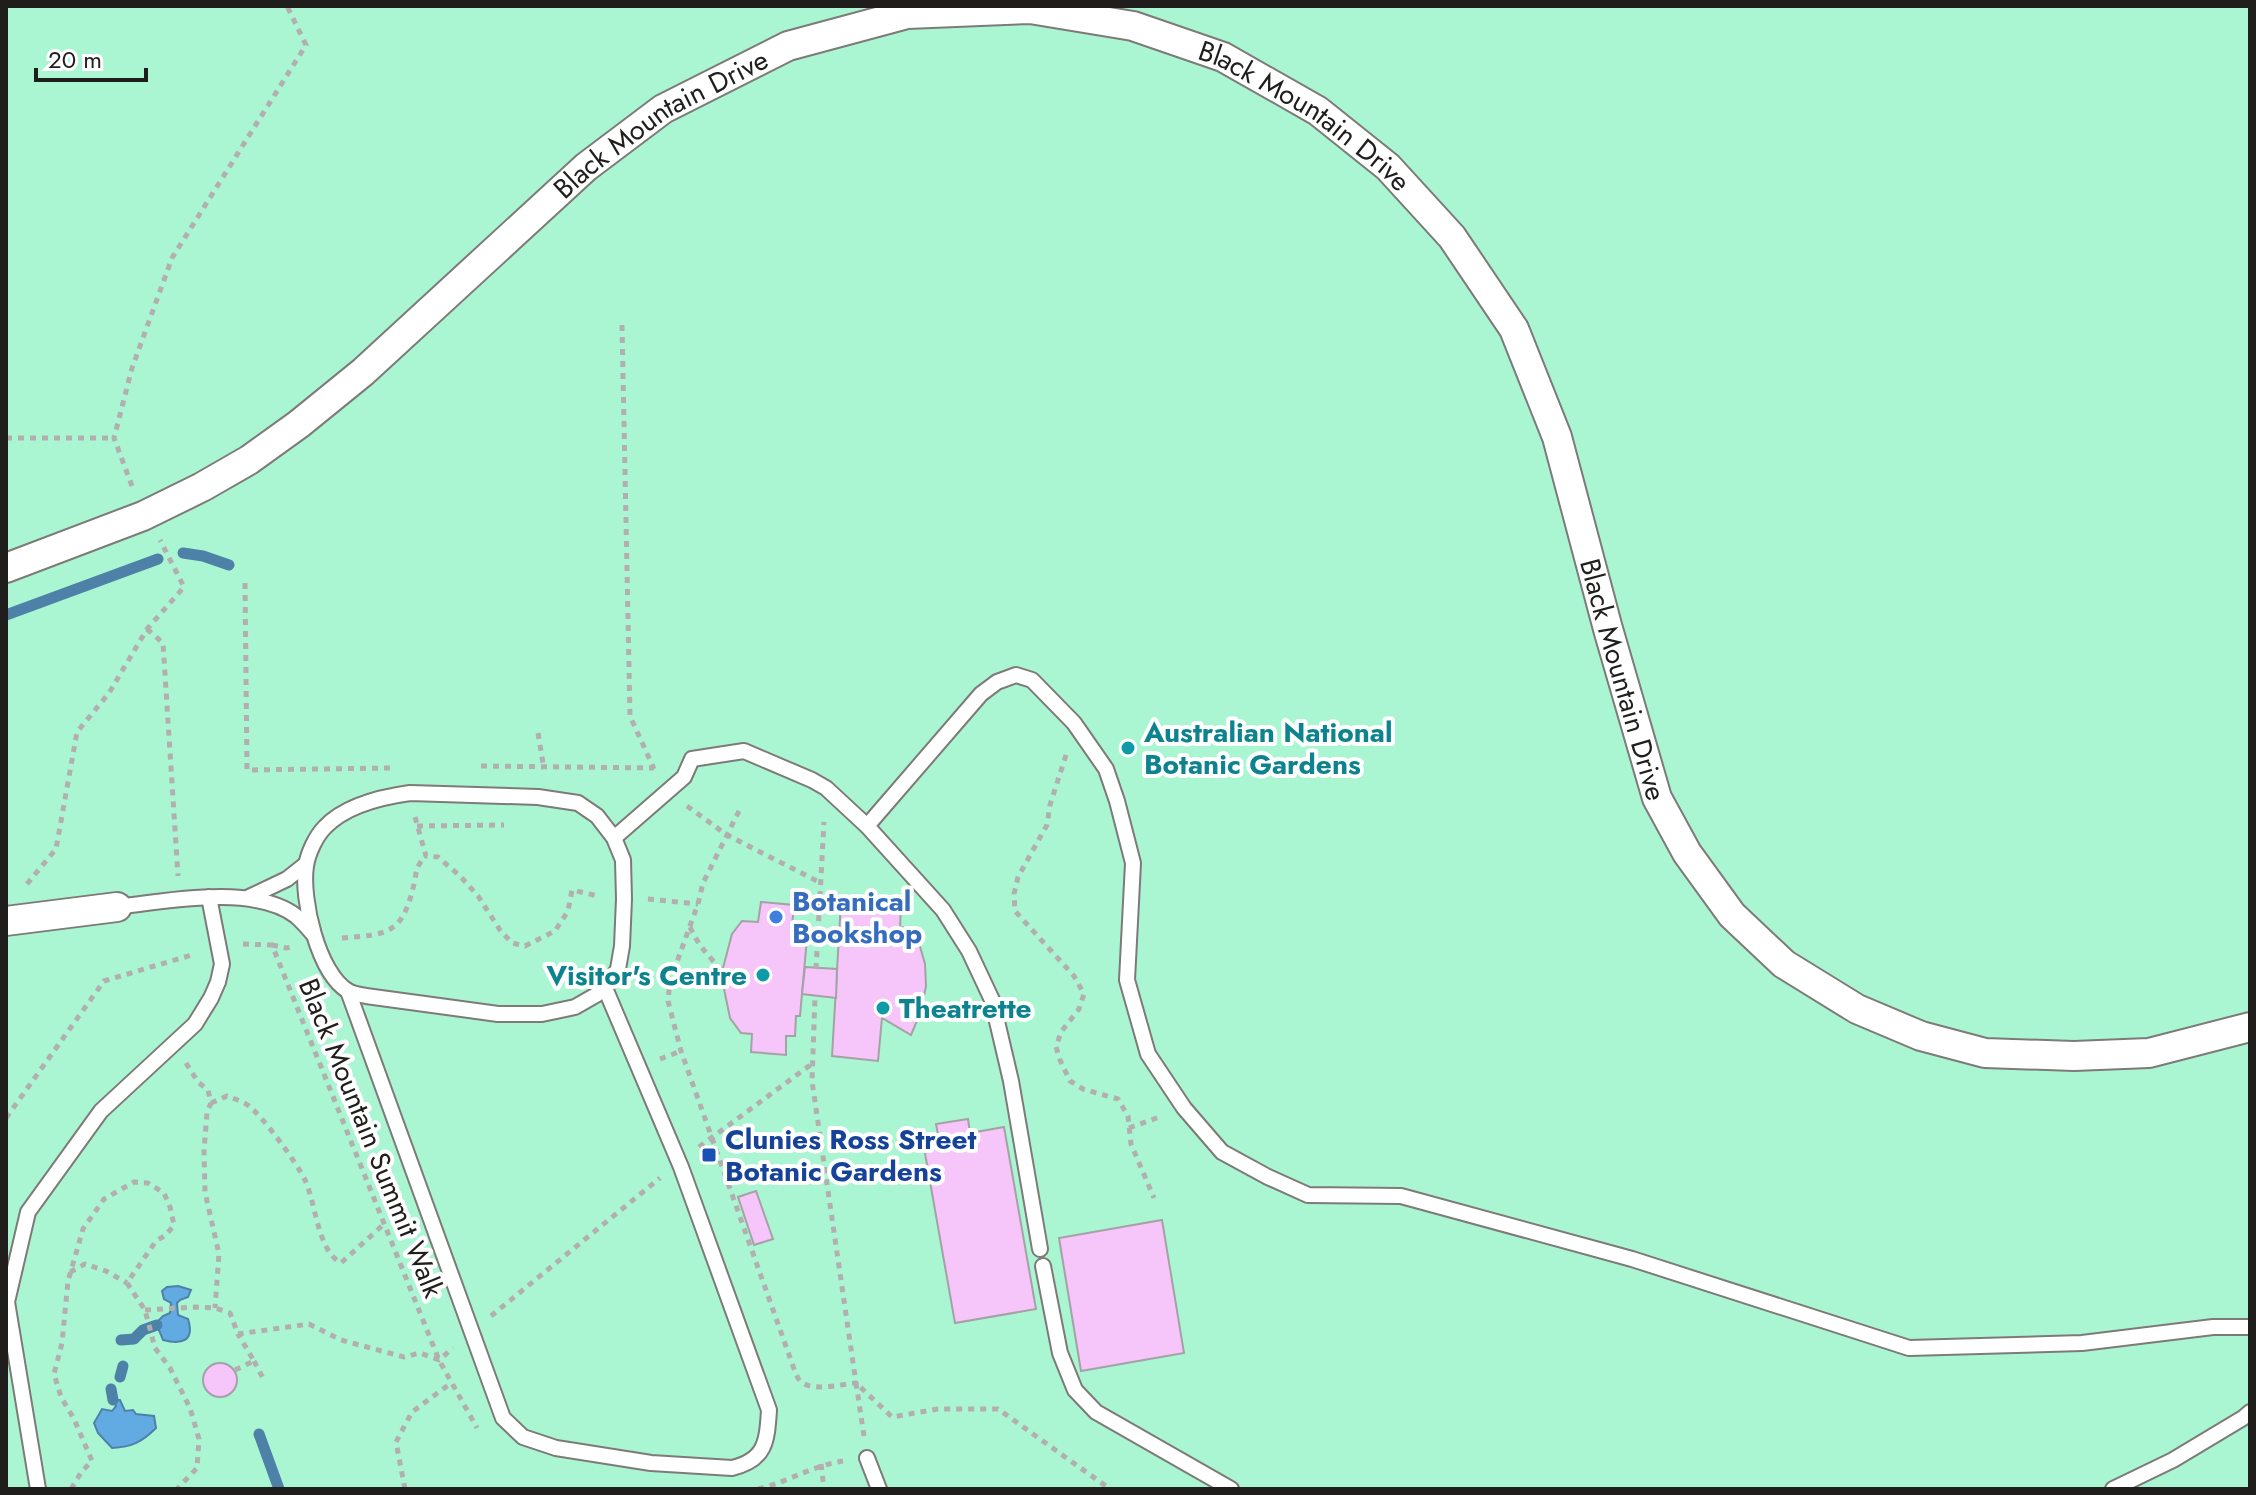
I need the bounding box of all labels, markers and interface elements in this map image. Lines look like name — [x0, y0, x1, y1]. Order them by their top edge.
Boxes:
street label: Black Mountain Drive — [1193, 30, 1421, 200]
scale bar — [36, 32, 146, 82]
street label: Black Mountain Drive — [544, 39, 775, 208]
text: 20 m — [48, 42, 102, 77]
street label: Black Mountain Drive — [1570, 554, 1677, 805]
place label: Australian National Botanic Gardens — [1143, 712, 1393, 785]
marker: Australian National Botanic Gardens — [1119, 739, 1137, 757]
place label: Botanical Bookshop — [792, 881, 922, 954]
marker: Botanical Bookshop — [767, 908, 785, 926]
place label: Visitor's Centre — [545, 955, 747, 996]
marker: Visitor's Centre — [754, 966, 772, 984]
street label: Black Mountain Summit Walk — [288, 972, 454, 1304]
place label: Theatrette — [899, 988, 1032, 1029]
marker: Theatrette — [874, 999, 892, 1017]
place label: Clunies Ross Street Botanic Gardens — [725, 1119, 976, 1192]
marker: Clunies Ross Street Botanic Gardens — [700, 1146, 718, 1164]

